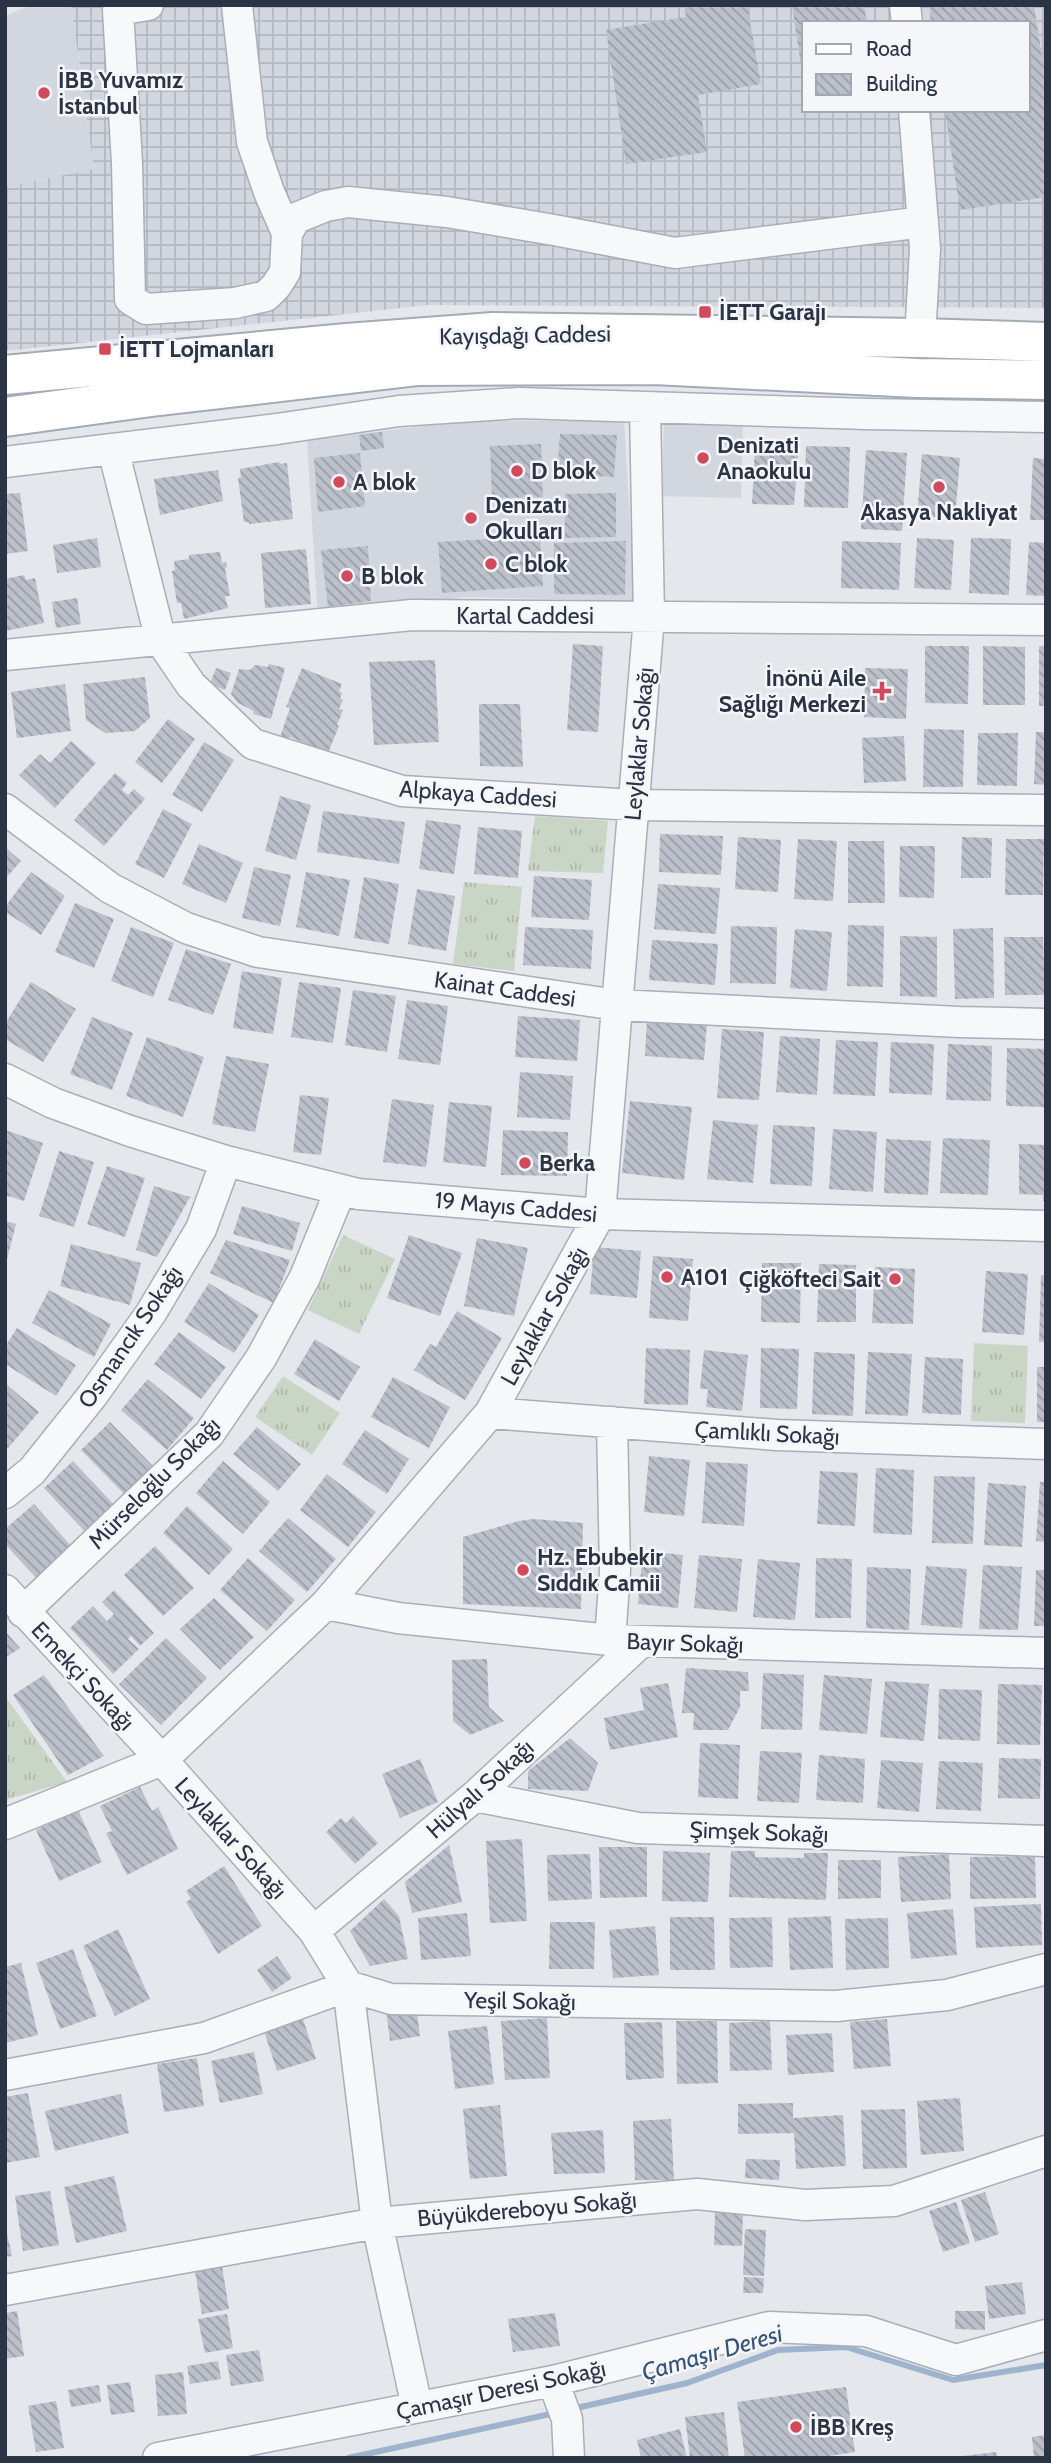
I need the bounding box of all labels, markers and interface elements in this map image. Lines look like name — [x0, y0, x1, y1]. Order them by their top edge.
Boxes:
legend — [802, 21, 1030, 112]
text: Road — [866, 36, 912, 61]
place label: İBB Yuvamız İstanbul — [58, 66, 183, 120]
text: Building — [866, 71, 938, 96]
marker: İBB Yuvamız İstanbul — [36, 85, 52, 101]
place label: İETT Garajı — [719, 298, 826, 326]
marker: İETT Garajı — [697, 304, 713, 320]
street label: Kayışdağı Caddesi — [439, 320, 611, 350]
place label: İETT Lojmanları — [119, 335, 274, 363]
marker: İETT Lojmanları — [97, 341, 113, 357]
place label: Denizati Anaokulu — [717, 431, 811, 485]
marker: Denizati Anaokulu — [695, 450, 711, 466]
place label: D blok — [531, 457, 597, 485]
marker: D blok — [509, 463, 525, 479]
place label: A blok — [353, 468, 417, 496]
marker: A blok — [331, 474, 347, 490]
marker: Akasya Nakliyat — [931, 479, 947, 495]
place label: Denizatı Okulları — [485, 491, 567, 545]
place label: Akasya Nakliyat — [860, 498, 1018, 526]
marker: Denizatı Okulları — [463, 510, 479, 526]
place label: C blok — [505, 550, 568, 578]
marker: C blok — [483, 556, 499, 572]
place label: B blok — [361, 562, 425, 590]
marker: B blok — [339, 568, 355, 584]
street label: Kartal Caddesi — [456, 602, 594, 630]
place label: İnönü Aile Sağlığı Merkezi — [719, 664, 866, 718]
street label: Leylaklar Sokağı — [618, 666, 660, 822]
marker: İnönü Aile Sağlığı Merkezi — [872, 681, 892, 701]
street label: Alpkaya Caddesi — [398, 775, 558, 813]
street label: Kainat Caddesi — [433, 965, 577, 1013]
place label: Berka — [539, 1149, 596, 1177]
marker: Berka — [517, 1155, 533, 1171]
street label: 19 Mayıs Caddesi — [434, 1186, 598, 1228]
street label: Leylaklar Sokağı — [494, 1242, 594, 1390]
street label: Osmancık Sokağı — [72, 1261, 188, 1413]
place label: A101 — [681, 1263, 728, 1291]
place label: Çiğköfteci Sait — [739, 1265, 881, 1293]
marker: A101 — [659, 1269, 675, 1285]
marker: Çiğköfteci Sait — [887, 1271, 903, 1287]
street label: Mürseloğlu Sokağı — [82, 1411, 226, 1555]
street label: Çamlıklı Sokağı — [694, 1415, 840, 1451]
place label: Hz. Ebubekir Sıddık Camii — [537, 1543, 663, 1597]
marker: Hz. Ebubekir Sıddık Camii — [515, 1562, 531, 1578]
street label: Emekçi Sokağı — [26, 1616, 140, 1736]
street label: Bayır Sokağı — [626, 1627, 744, 1659]
street label: Hülyalı Sokağı — [420, 1733, 540, 1845]
street label: Leylaklar Sokağı — [169, 1771, 293, 1905]
street label: Şimşek Sokağı — [689, 1816, 829, 1848]
street label: Yeşil Sokağı — [463, 1986, 576, 2016]
street label: Büyükdereboyu Sokağı — [416, 2185, 638, 2233]
water label: Çamaşır Deresi — [638, 2318, 786, 2386]
street label: Çamaşır Deresi Sokağı — [394, 2354, 608, 2426]
place label: İBB Kreş — [810, 2413, 894, 2441]
marker: İBB Kreş — [788, 2419, 804, 2435]

